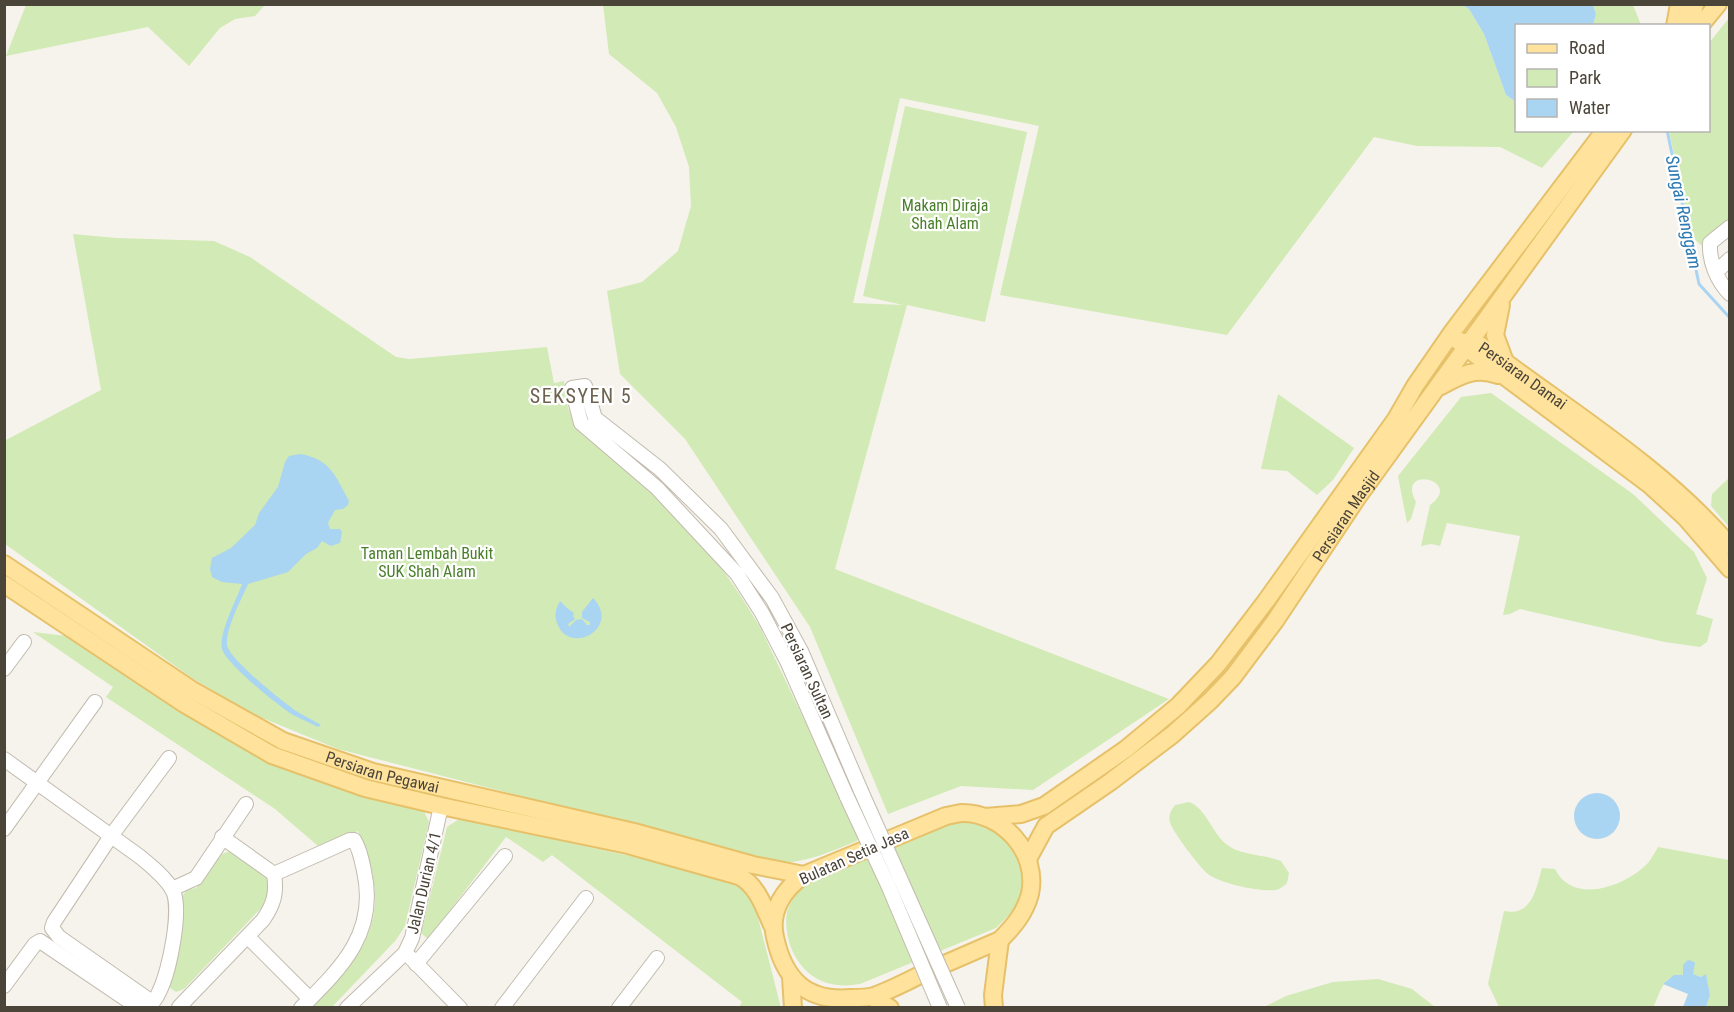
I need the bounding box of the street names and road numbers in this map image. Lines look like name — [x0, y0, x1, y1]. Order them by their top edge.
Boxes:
street label: Persiaran Damai — [1475, 338, 1571, 413]
street label: Persiaran Masjid — [1308, 467, 1383, 565]
street label: Persiaran Sultan — [777, 620, 837, 722]
street label: Persiaran Pegawai — [323, 747, 441, 796]
street label: Bulatan Setia Jasa — [796, 823, 912, 889]
street label: Jalan Durian 4/1 — [403, 830, 445, 936]

